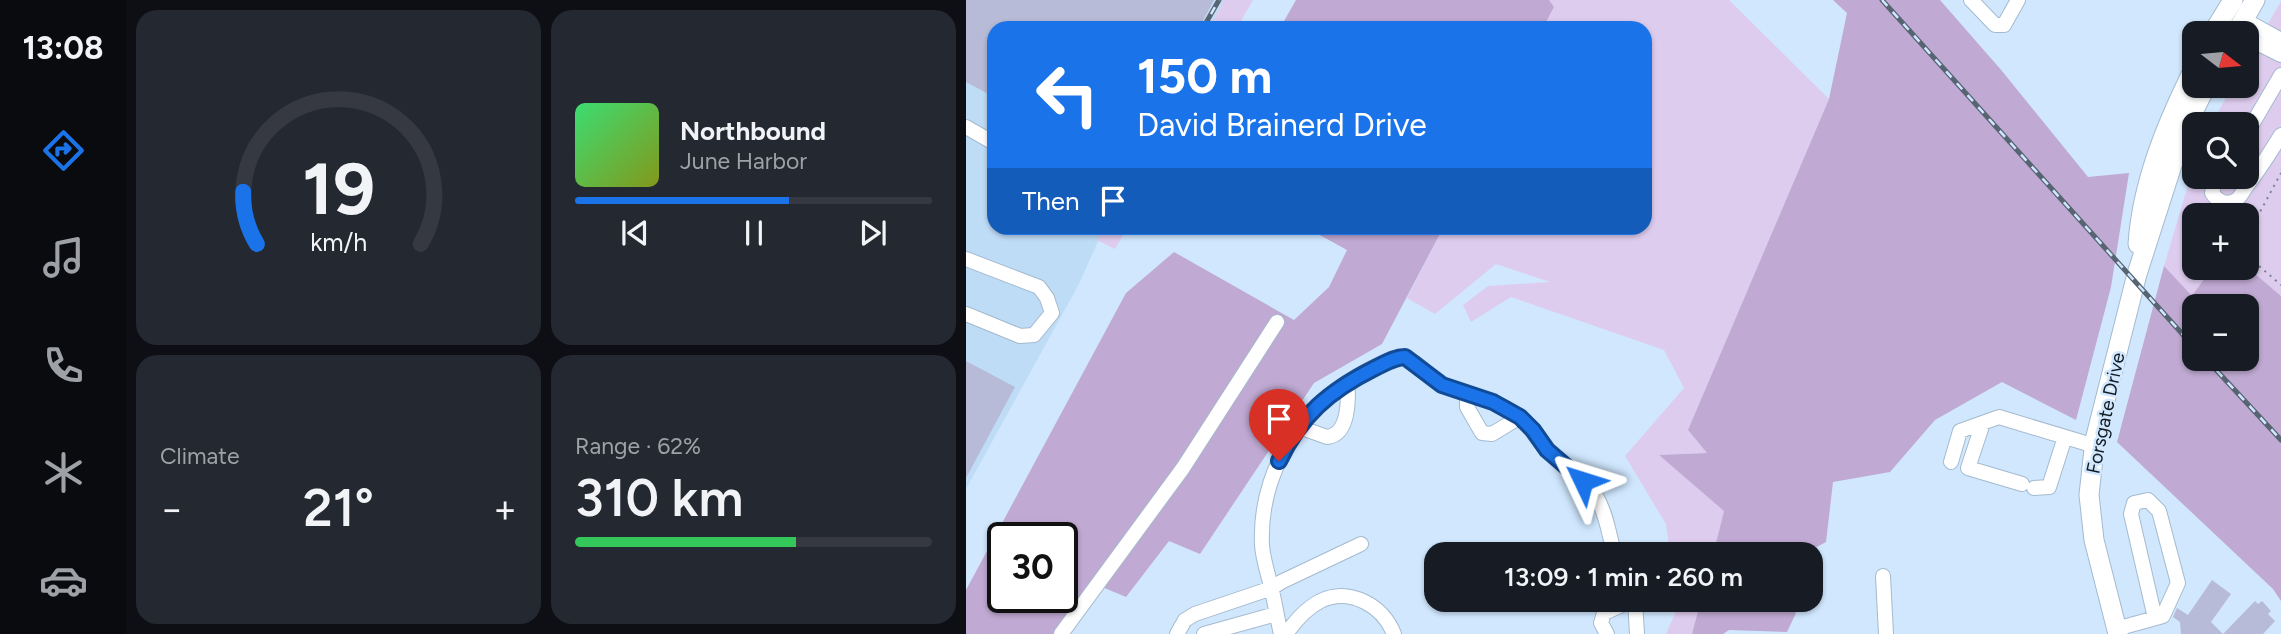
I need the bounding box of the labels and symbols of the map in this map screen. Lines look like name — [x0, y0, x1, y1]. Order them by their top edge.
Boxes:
north arrow — [2182, 21, 2259, 98]
street label: Forsgate Drive — [2081, 350, 2130, 476]
pin — [1249, 389, 1309, 461]
position arrow — [1546, 444, 1620, 518]
speed limit sign: 30 — [987, 522, 1078, 613]

